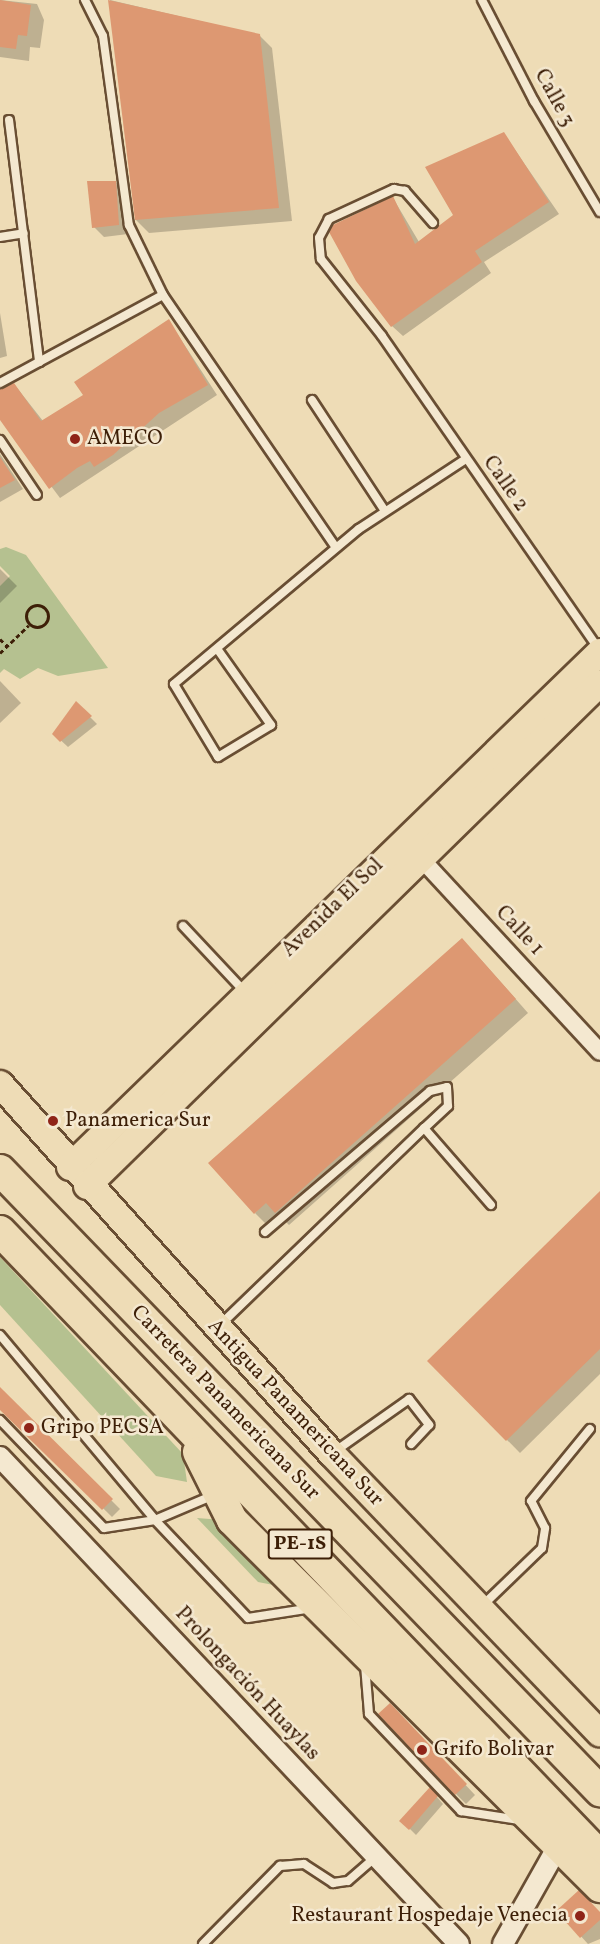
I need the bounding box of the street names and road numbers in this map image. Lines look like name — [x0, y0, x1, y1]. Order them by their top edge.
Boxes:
street label: Calle 3 — [528, 65, 580, 131]
street label: Calle 2 — [477, 451, 533, 517]
street label: Avenida El Sol — [277, 853, 389, 963]
street label: Calle 1 — [490, 901, 548, 961]
street label: Carretera Panamericana Sur — [125, 1300, 325, 1506]
street label: Antigua Panamericana Sur — [202, 1314, 388, 1512]
road number: PE-1S — [267, 1527, 333, 1561]
street label: Prolongación Huaylas — [169, 1602, 325, 1766]

